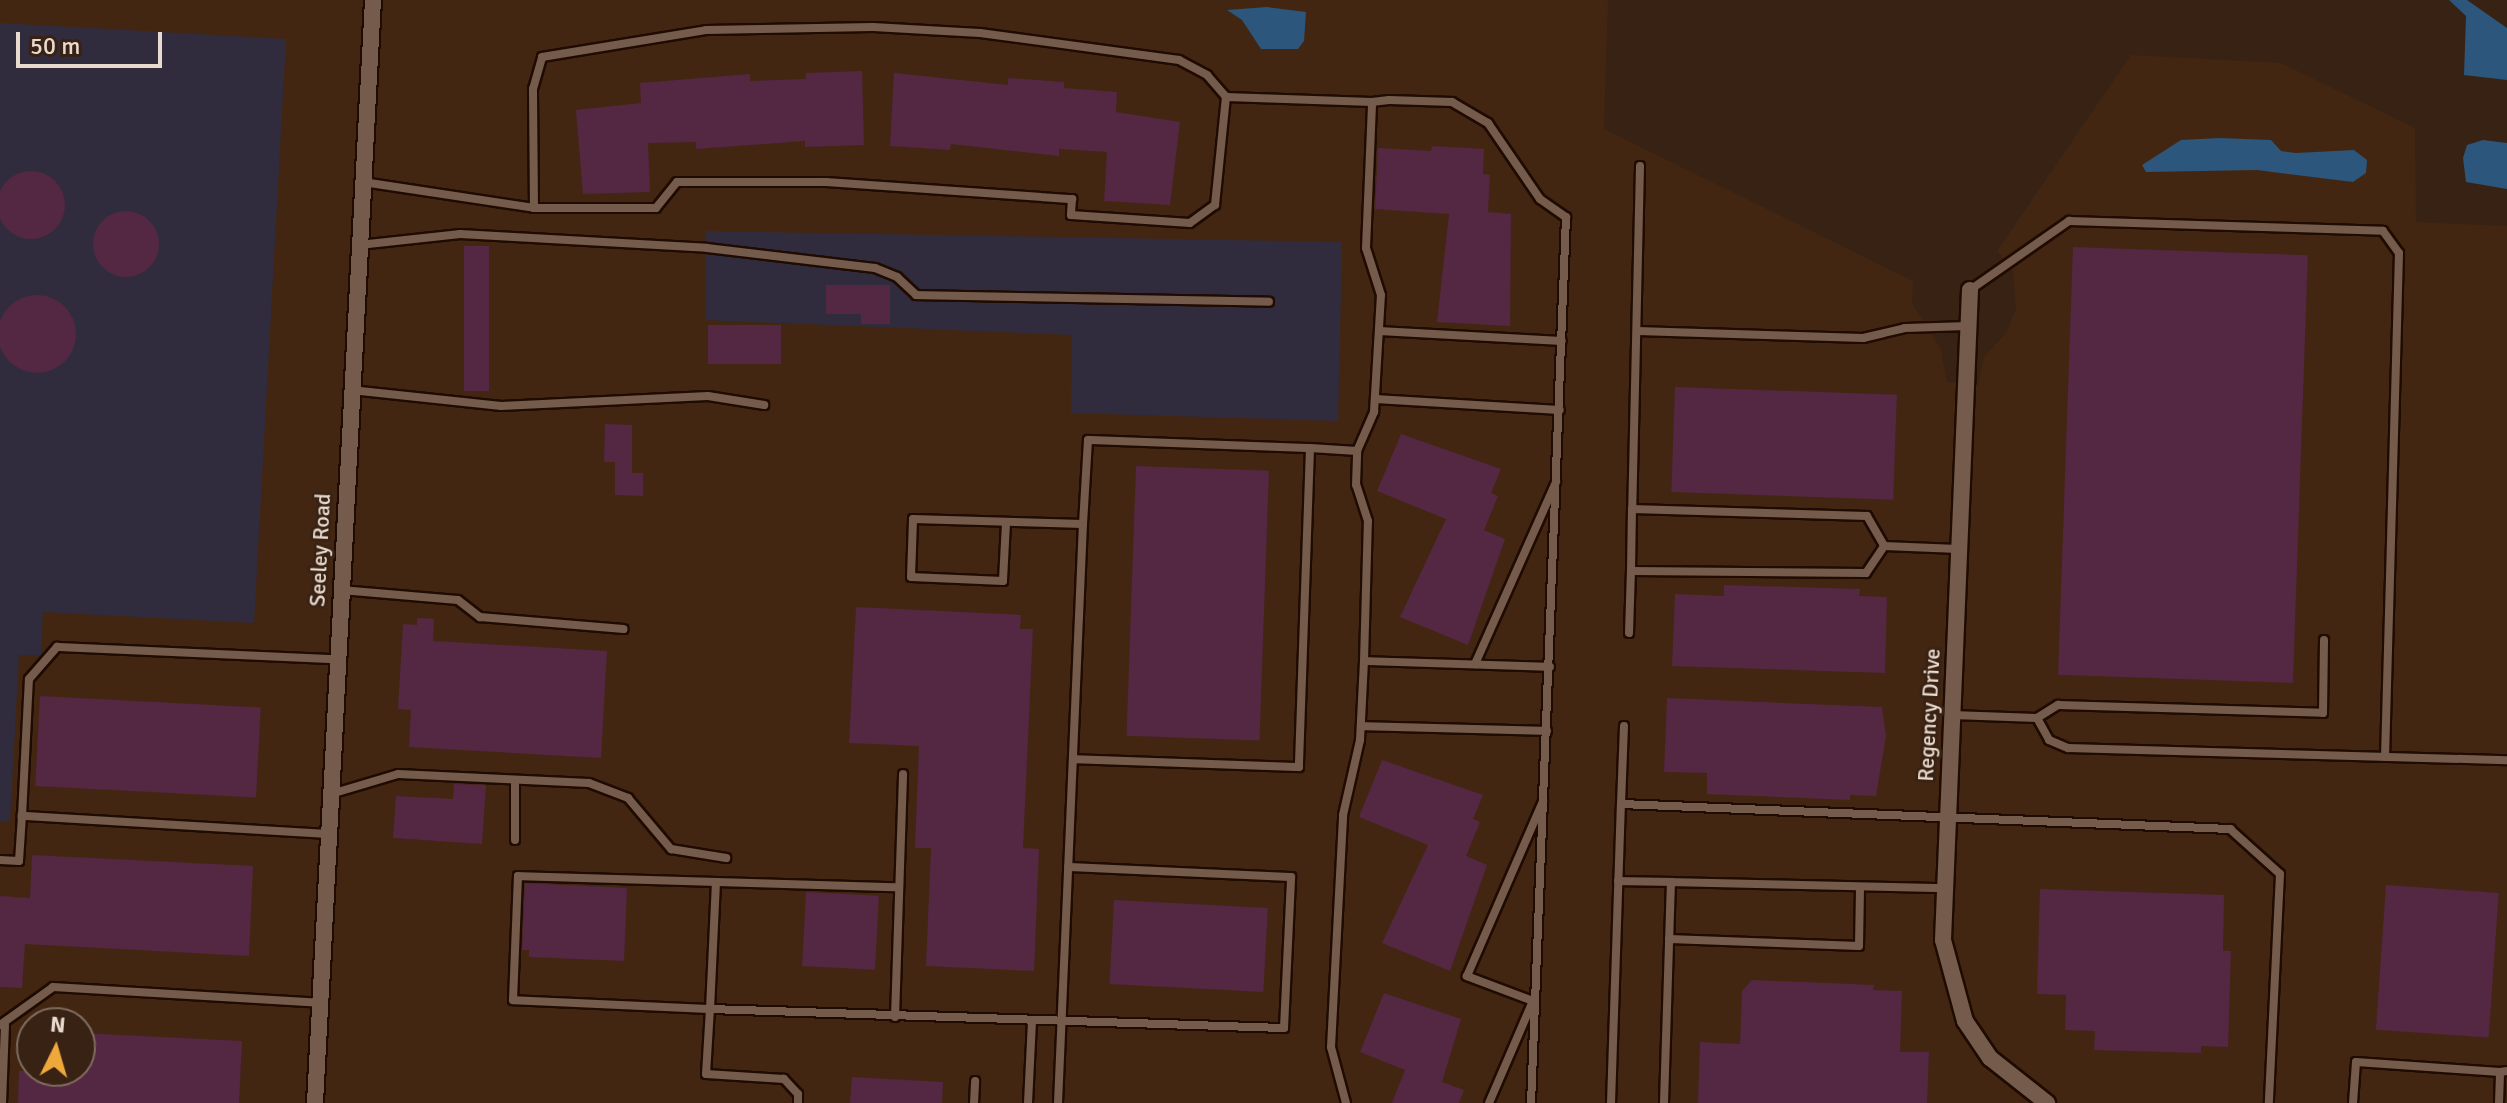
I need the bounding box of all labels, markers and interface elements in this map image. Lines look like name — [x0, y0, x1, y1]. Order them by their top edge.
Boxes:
scale bar — [20, 16, 166, 66]
text: 50 m — [30, 31, 80, 61]
street label: Seeley Road — [304, 493, 336, 607]
street label: Regency Drive — [1912, 648, 1946, 782]
north arrow — [16, 1007, 96, 1087]
text: N — [49, 1010, 67, 1039]

